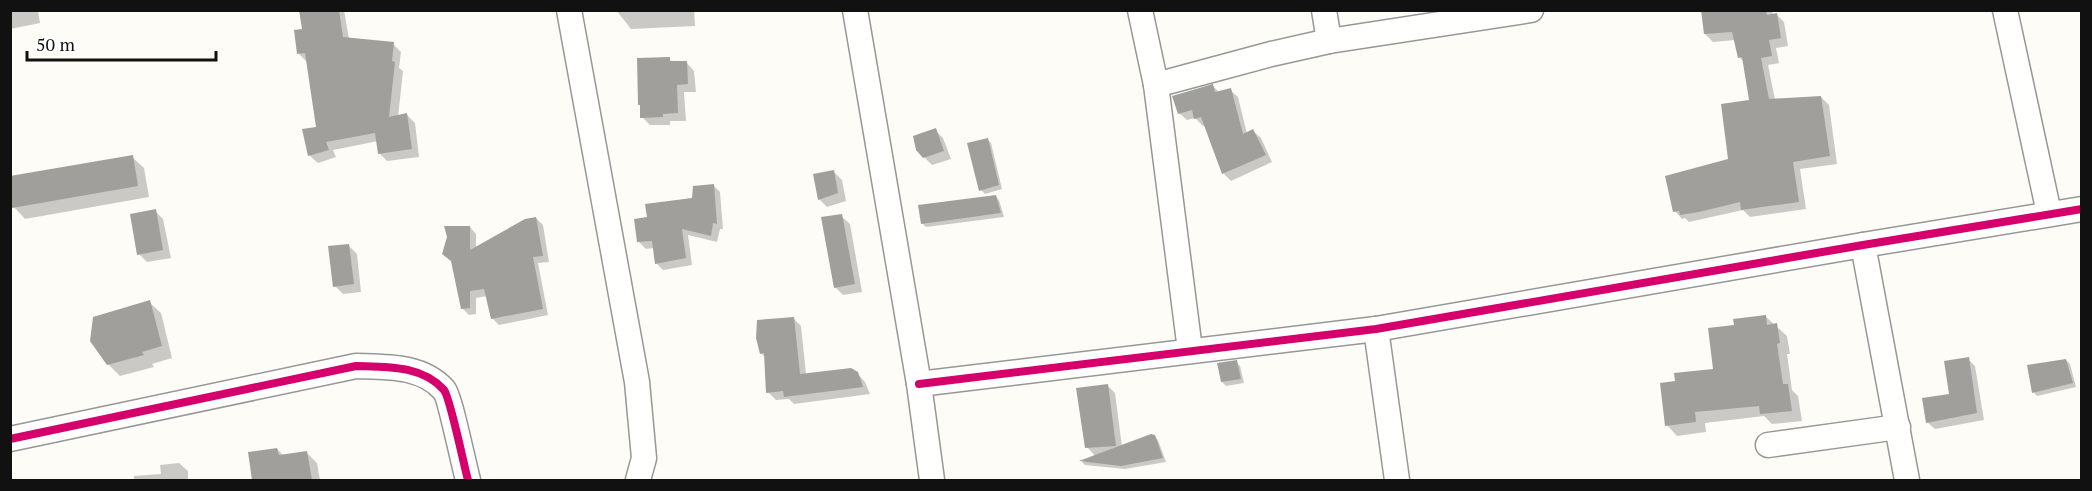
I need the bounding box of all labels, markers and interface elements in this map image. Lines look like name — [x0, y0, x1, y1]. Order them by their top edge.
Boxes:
scale bar — [27, 24, 216, 62]
text: 50 m — [36, 32, 76, 56]

